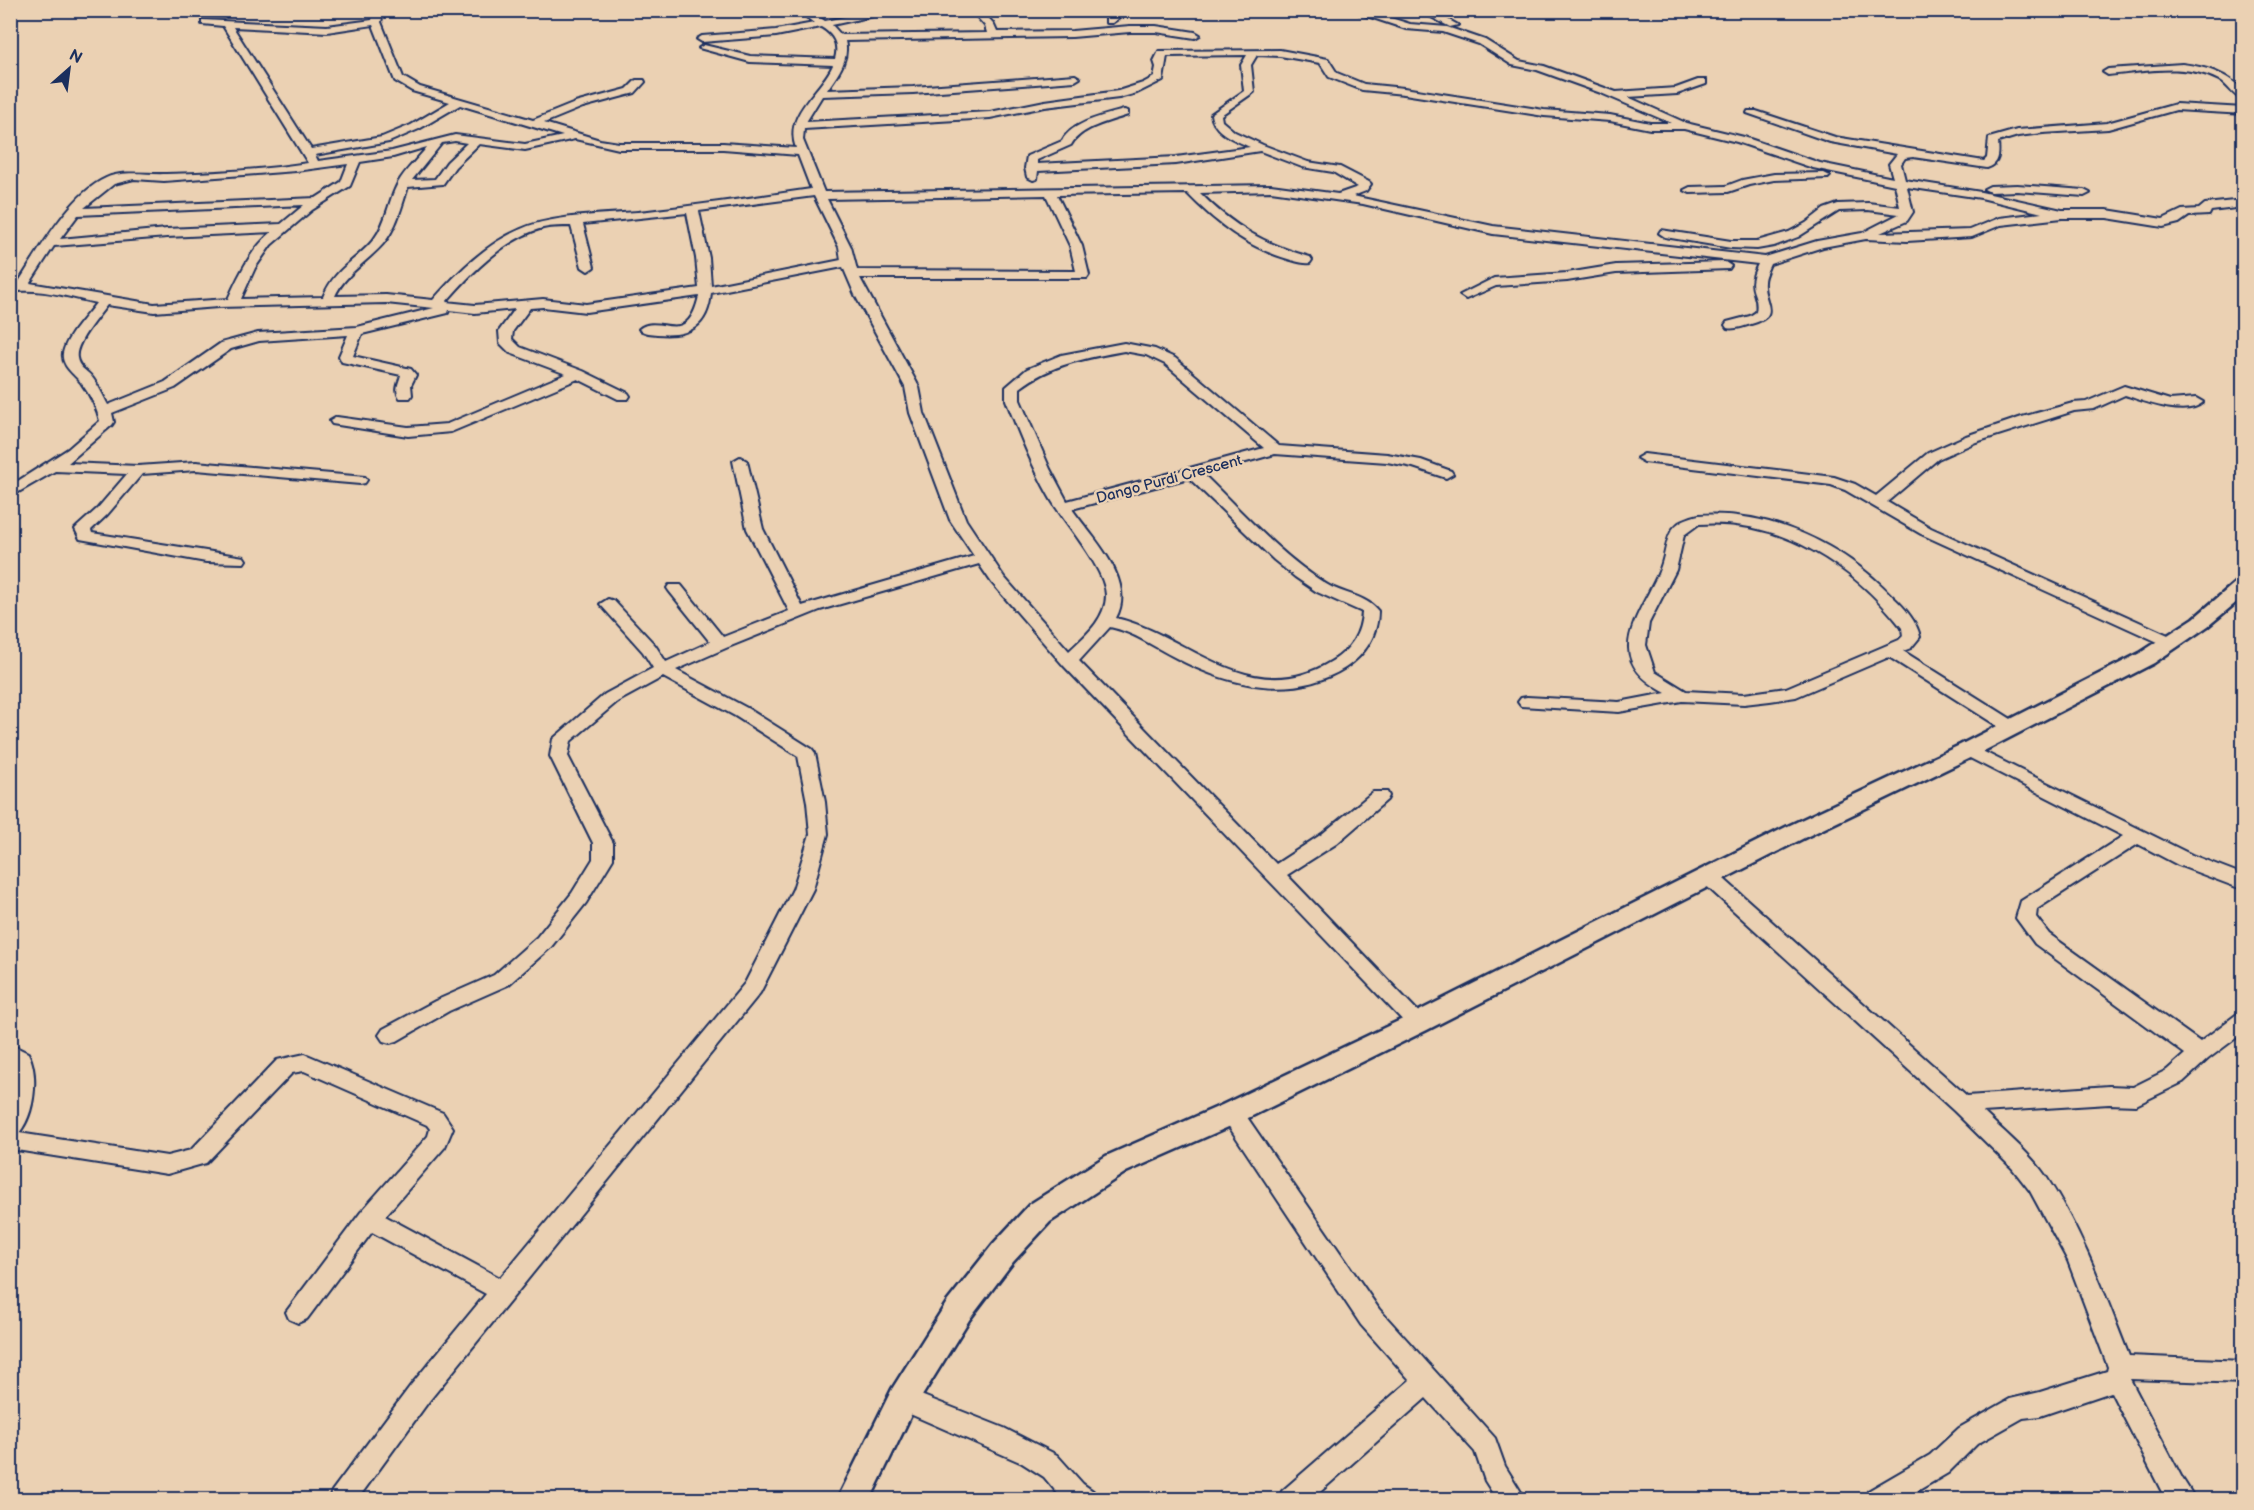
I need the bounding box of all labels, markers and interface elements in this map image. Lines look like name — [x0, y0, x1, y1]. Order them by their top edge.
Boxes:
north arrow — [39, 39, 99, 99]
text: N — [66, 46, 85, 68]
street label: Dango Purdi Crescent — [1094, 451, 1244, 508]

